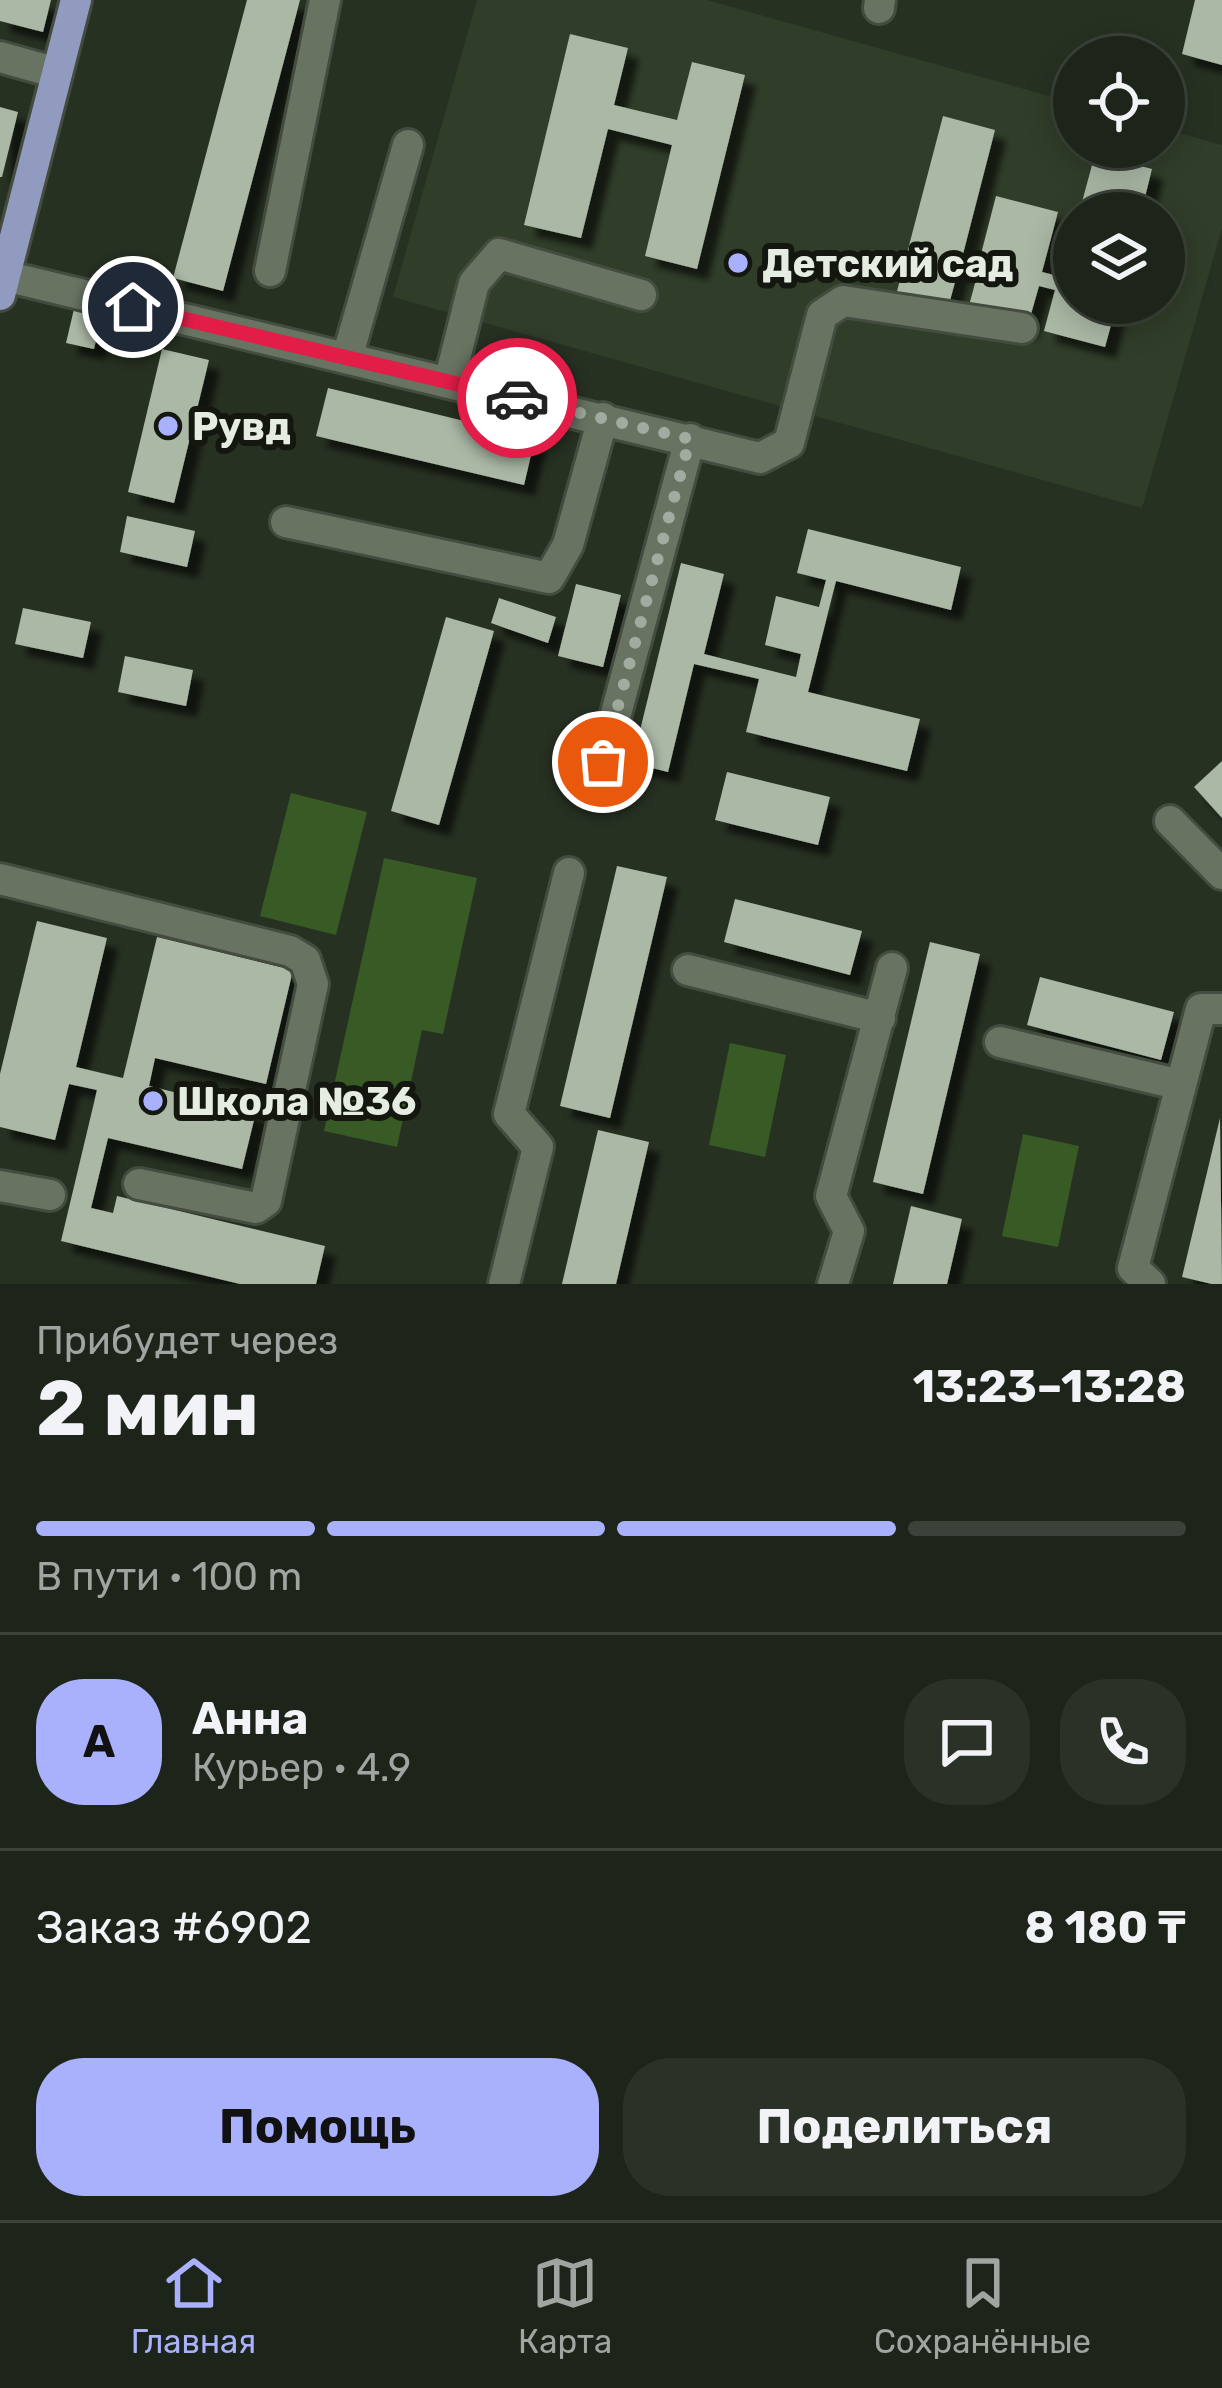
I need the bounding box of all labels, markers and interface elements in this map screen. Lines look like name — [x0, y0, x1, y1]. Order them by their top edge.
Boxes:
map controls — [1053, 36, 1185, 324]
button: locate — [1053, 36, 1185, 168]
button: layers — [1053, 192, 1185, 324]
place label: Детский сад — [762, 241, 1013, 287]
marker: Детский сад — [725, 250, 751, 276]
pin — [82, 256, 184, 358]
icon: home — [100, 274, 166, 340]
courier — [457, 338, 577, 458]
icon: car — [484, 365, 550, 431]
place label: Рувд — [192, 404, 291, 450]
marker: Рувд — [155, 413, 181, 439]
pin — [552, 711, 654, 813]
icon: bag — [570, 729, 636, 795]
place label: Школа №36 — [177, 1079, 416, 1125]
marker: Школа №36 — [140, 1088, 166, 1114]
text: Прибудет через — [36, 1318, 338, 1364]
text: 13:23–13:28 — [913, 1360, 1186, 1413]
text: 2 мин — [36, 1362, 259, 1455]
text: В пути · 100 m — [36, 1554, 302, 1600]
button: chat — [904, 1679, 1030, 1805]
button: phone — [1060, 1679, 1186, 1805]
text: Анна — [192, 1692, 308, 1745]
text: А — [83, 1715, 115, 1768]
text: Курьер · 4.9 — [192, 1745, 411, 1791]
text: Заказ #6902 — [36, 1901, 312, 1954]
text: 8 180 ₸ — [1025, 1901, 1186, 1954]
button: Помощь — [36, 2058, 599, 2196]
button: Поделиться — [623, 2058, 1186, 2196]
tab: Главная — [131, 2250, 256, 2361]
tab: Карта — [518, 2250, 612, 2361]
tab: Сохранённые — [874, 2250, 1091, 2361]

